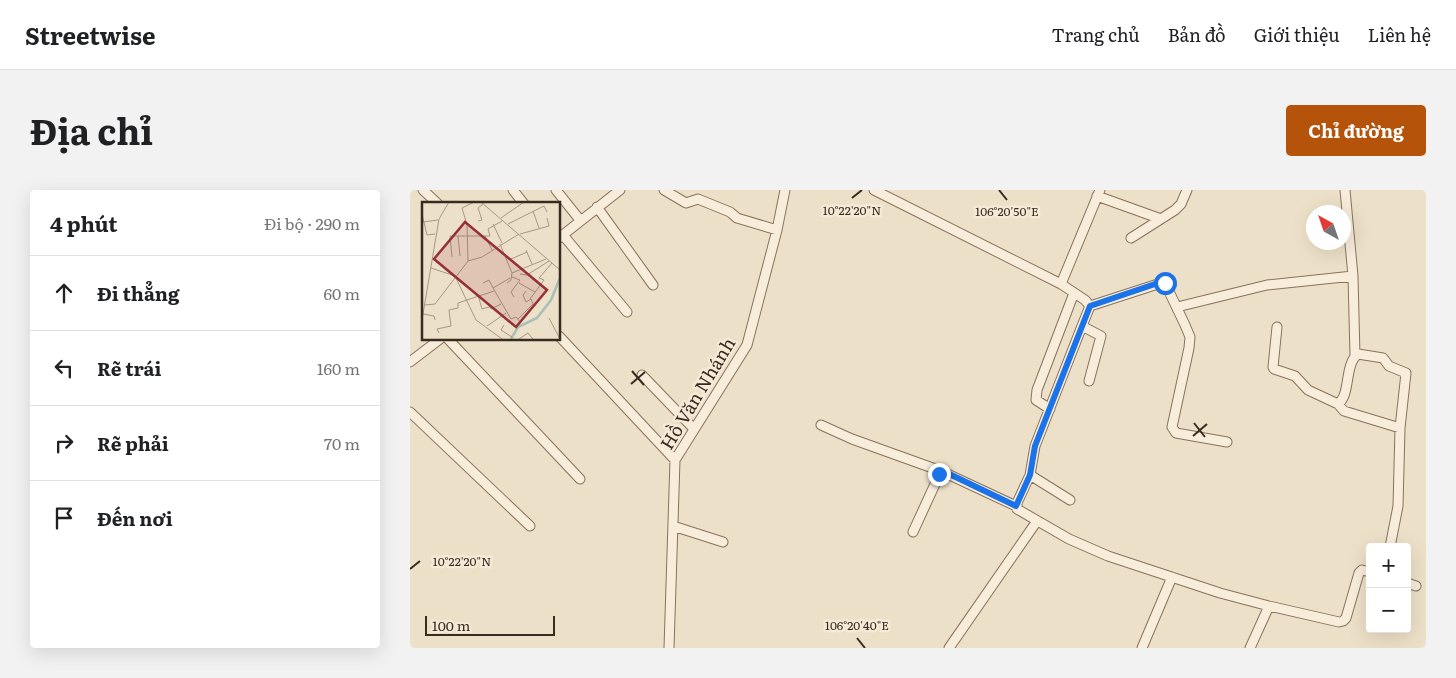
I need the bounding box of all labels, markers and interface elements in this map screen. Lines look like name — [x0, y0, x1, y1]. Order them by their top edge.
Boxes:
text: Streetwise — [25, 17, 155, 52]
text: Trang chủ — [1052, 21, 1140, 48]
text: Bản đồ — [1168, 21, 1226, 48]
text: Giới thiệu — [1254, 21, 1340, 48]
text: Liên hệ — [1368, 21, 1431, 48]
text: Địa chỉ — [30, 104, 153, 156]
button: Chỉ đường — [1286, 105, 1426, 156]
text: 10°22'20"N — [823, 201, 881, 219]
inset map — [422, 202, 560, 340]
text: 106°20'50"E — [975, 202, 1039, 220]
north arrow — [1306, 205, 1351, 250]
text: 4 phút — [50, 207, 118, 238]
text: Đi bộ · 290 m — [264, 211, 360, 235]
route start — [1154, 272, 1177, 295]
icon: ahead — [50, 279, 78, 307]
text: Đi thẳng — [97, 279, 180, 307]
text: 60 m — [323, 281, 360, 305]
street label: Hồ Văn Nhánh — [653, 332, 741, 454]
icon: left — [50, 354, 78, 382]
text: Rẽ trái — [97, 354, 162, 382]
text: 160 m — [317, 356, 360, 380]
icon: right — [50, 429, 78, 457]
text: Rẽ phải — [97, 429, 169, 457]
text: 70 m — [324, 431, 360, 455]
route end — [928, 463, 951, 486]
icon: arrive — [50, 504, 78, 532]
text: Đến nơi — [97, 504, 173, 532]
map controls — [1366, 543, 1411, 633]
button: + — [1366, 543, 1411, 588]
text: 10°22'20"N — [433, 552, 491, 570]
button: − — [1366, 588, 1411, 633]
scale bar — [425, 613, 555, 636]
text: 100 m — [432, 615, 470, 635]
text: 106°20'40"E — [825, 616, 889, 634]

